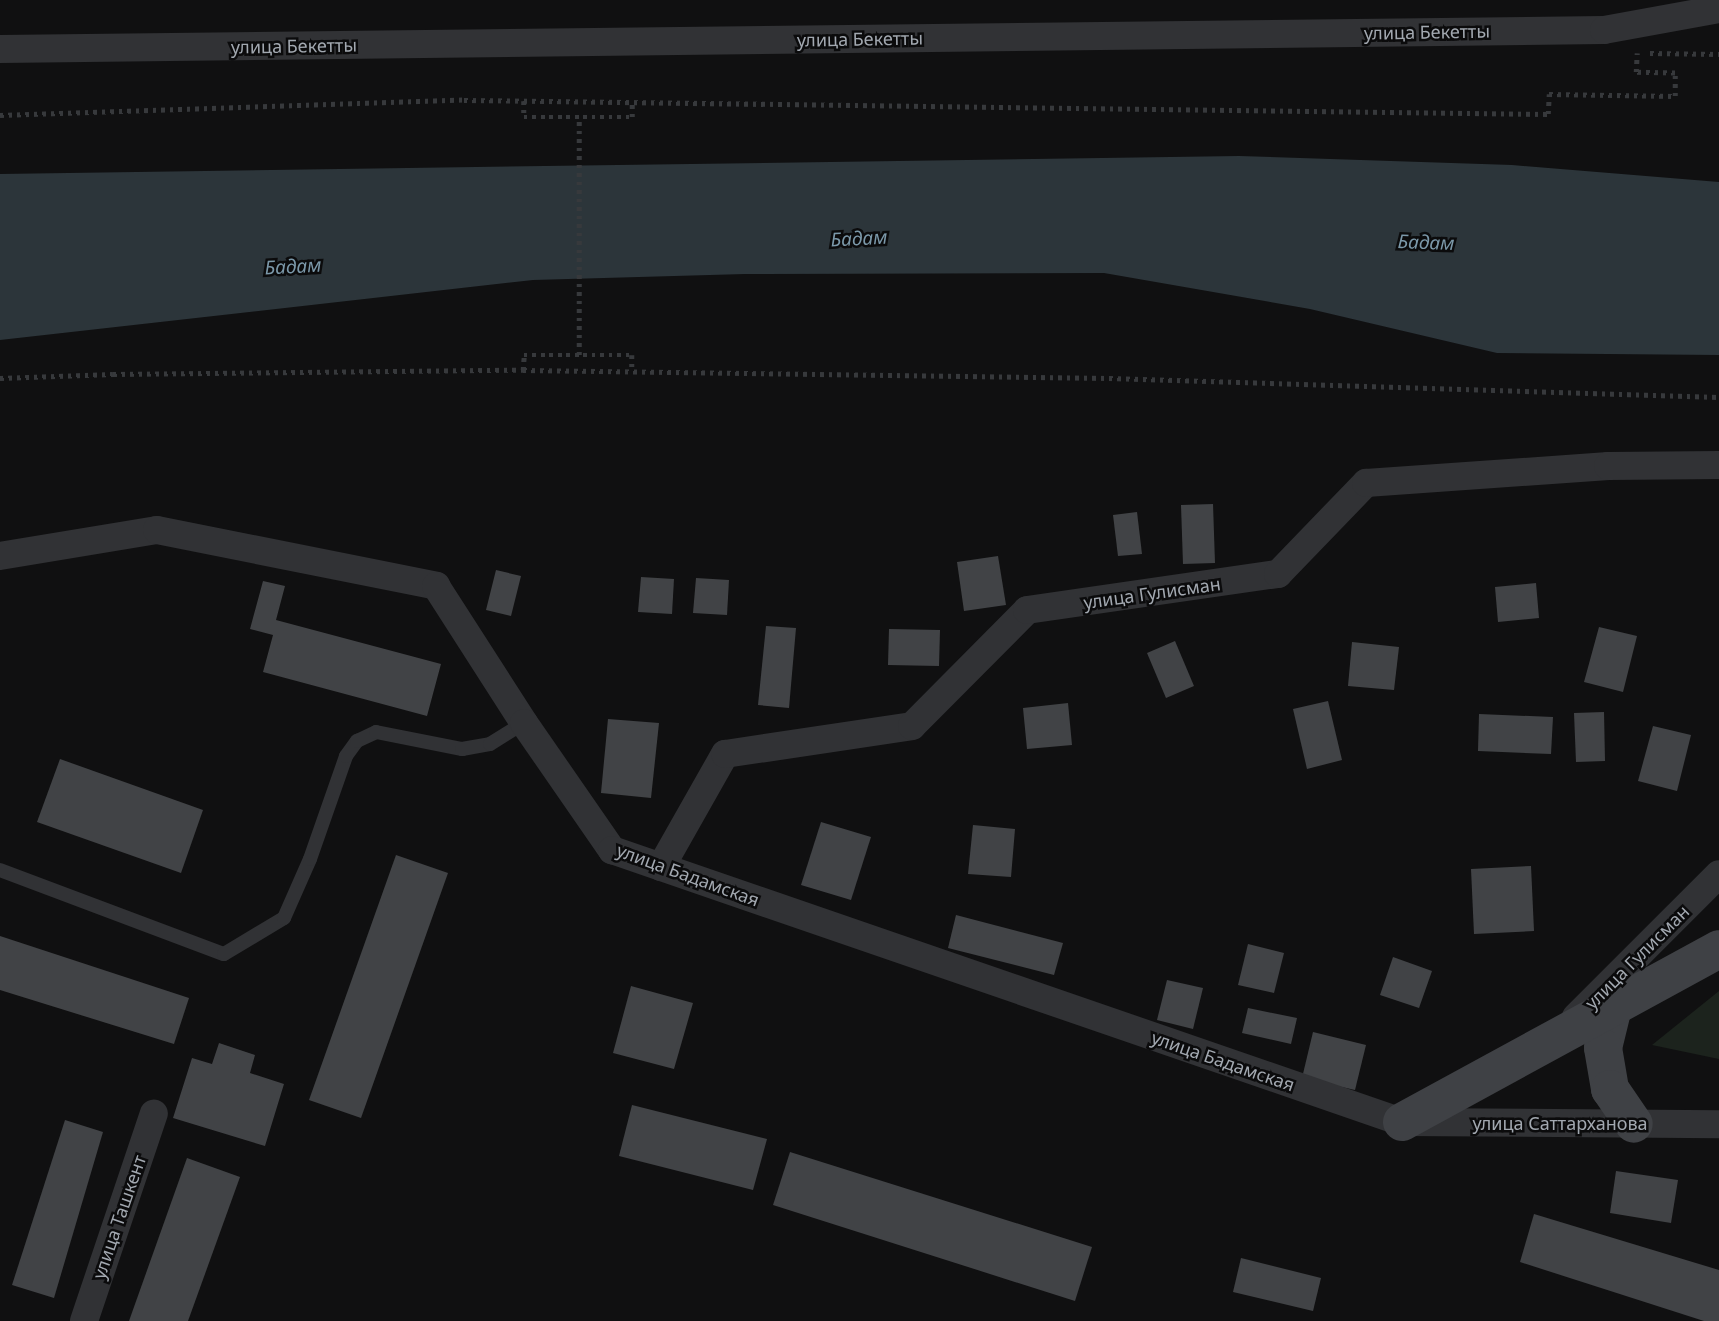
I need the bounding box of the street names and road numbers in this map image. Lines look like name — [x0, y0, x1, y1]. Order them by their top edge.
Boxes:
street label: улица Бекетты — [1364, 20, 1490, 44]
street label: улица Бекетты — [797, 27, 923, 51]
street label: улица Бекетты — [231, 34, 357, 58]
street label: улица Гулисман — [1082, 573, 1222, 613]
street label: улица Бадамская — [614, 839, 762, 911]
street label: улица Гулисман — [1580, 900, 1694, 1014]
street label: улица Бадамская — [1149, 1026, 1297, 1096]
street label: улица Саттарханова — [1472, 1112, 1648, 1134]
street label: улица Ташкент — [88, 1152, 150, 1282]

